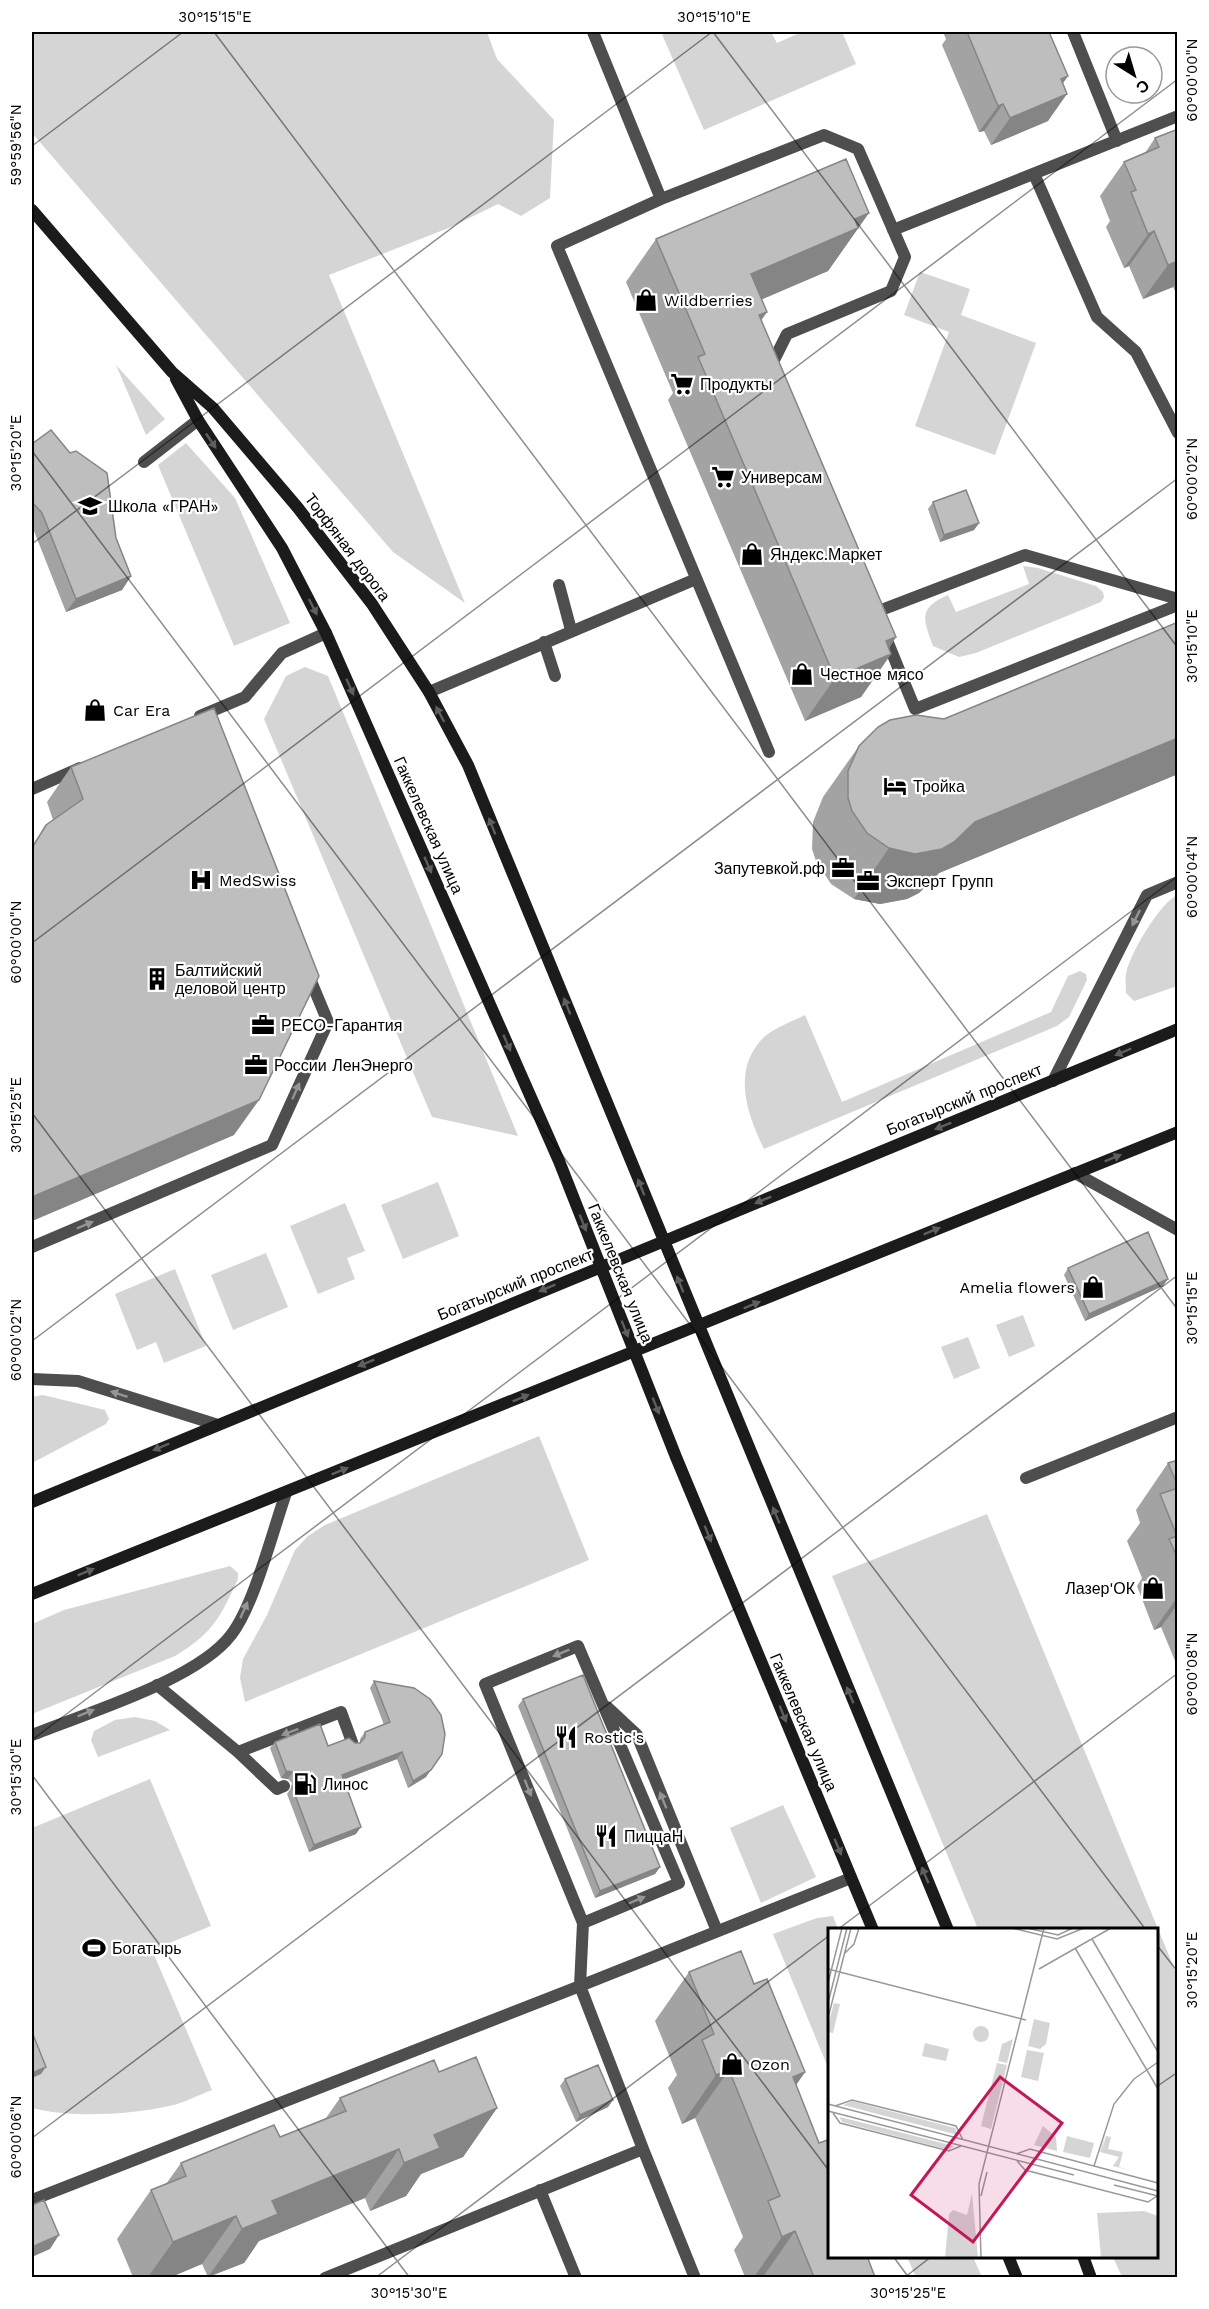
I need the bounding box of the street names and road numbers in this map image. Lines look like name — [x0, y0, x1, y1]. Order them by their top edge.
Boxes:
street label: Торфяная дорога — [301, 490, 394, 605]
street label: Гаккелевская улица — [390, 754, 467, 897]
street label: Богатырский проспект — [884, 1059, 1045, 1139]
street label: Гаккелевская улица — [584, 1201, 657, 1346]
street label: Богатырский проспект — [435, 1244, 596, 1324]
street label: Гаккелевская улица — [766, 1650, 841, 1794]

